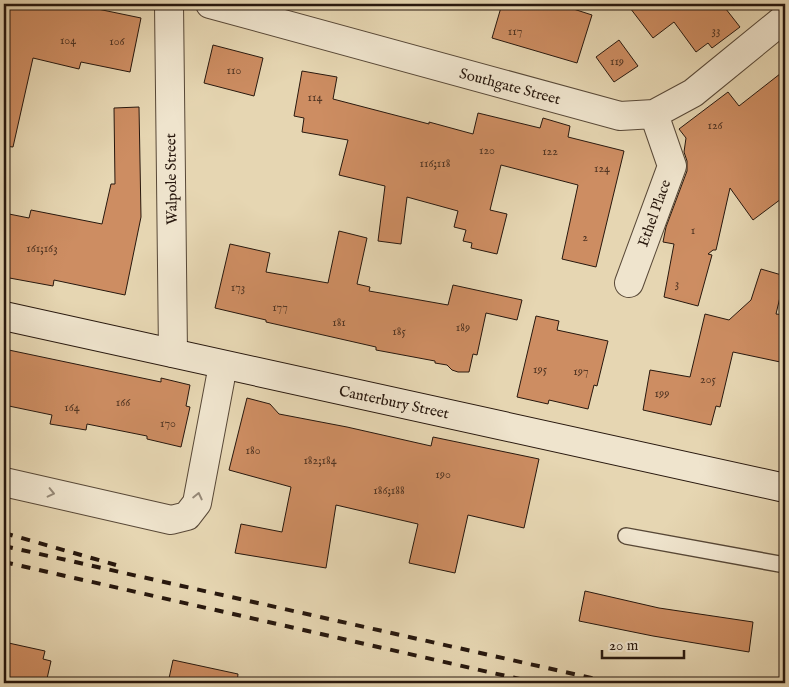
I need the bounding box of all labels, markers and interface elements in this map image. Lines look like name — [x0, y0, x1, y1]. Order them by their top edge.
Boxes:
house number: 33 — [712, 23, 720, 38]
house number: 117 — [508, 24, 522, 39]
house number: 104 — [60, 33, 76, 48]
house number: 106 — [109, 34, 126, 49]
house number: 119 — [610, 54, 624, 69]
house number: 110 — [227, 63, 241, 78]
street label: Southgate Street — [457, 64, 562, 109]
house number: 114 — [308, 90, 323, 105]
house number: 126 — [707, 118, 724, 133]
street label: Walpole Street — [161, 133, 182, 225]
house number: 120 — [479, 143, 495, 158]
house number: 122 — [542, 144, 558, 159]
house number: 116;118 — [419, 156, 451, 171]
house number: 124 — [594, 161, 610, 176]
street label: Ethel Place — [634, 177, 675, 249]
house number: 1 — [691, 223, 695, 238]
house number: 2 — [582, 230, 588, 245]
house number: 161;163 — [26, 241, 58, 256]
house number: 3 — [675, 276, 679, 291]
house number: 173 — [231, 280, 245, 295]
house number: 177 — [272, 300, 288, 315]
house number: 181 — [332, 315, 346, 330]
house number: 189 — [456, 320, 470, 335]
house number: 185 — [392, 324, 406, 339]
house number: 195 — [533, 362, 548, 377]
house number: 197 — [573, 364, 589, 379]
house number: 205 — [700, 372, 717, 387]
street label: Canterbury Street — [337, 382, 451, 423]
house number: 199 — [655, 386, 669, 401]
house number: 166 — [116, 395, 131, 410]
house number: 164 — [64, 400, 80, 415]
house number: 170 — [160, 416, 176, 431]
house number: 180 — [245, 443, 261, 458]
house number: 182;184 — [303, 453, 337, 468]
house number: 190 — [435, 467, 451, 482]
house number: 186;188 — [373, 483, 405, 498]
one-way arrow — [47, 487, 56, 498]
one-way arrow — [192, 491, 203, 500]
scale bar — [602, 627, 684, 659]
text: 20 m — [609, 636, 639, 655]

